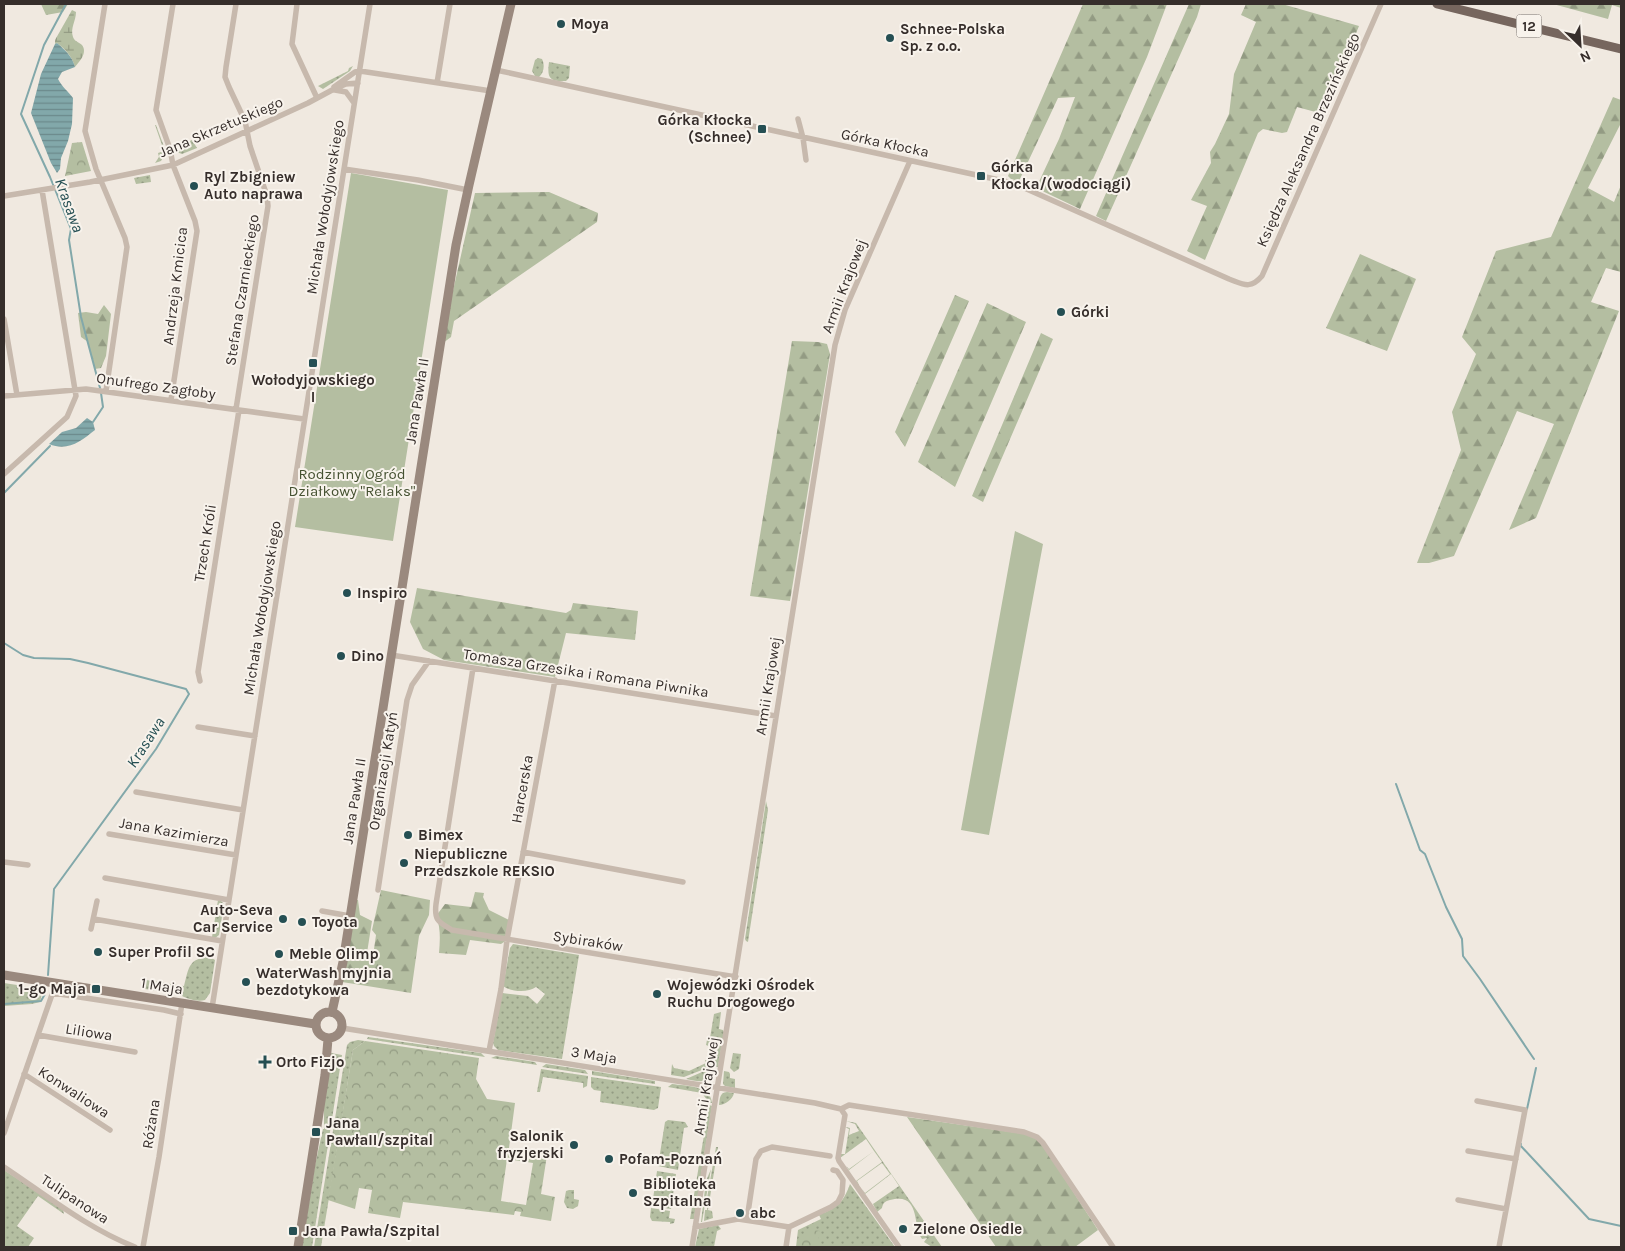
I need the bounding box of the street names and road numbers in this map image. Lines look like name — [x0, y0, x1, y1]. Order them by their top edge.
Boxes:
road number: 12 — [1516, 15, 1542, 38]
street label: Księdza Aleksandra Brzezińskiego — [1252, 30, 1364, 250]
street label: Jana Skrzetuskiego — [156, 93, 286, 161]
street label: Michała Wołodyjowskiego — [302, 118, 348, 296]
street label: Górka Kłocka — [839, 125, 931, 161]
street label: Stefana Czarnieckiego — [221, 213, 263, 367]
street label: Andrzeja Kmicica — [159, 226, 191, 346]
street label: Armii Krajowej — [818, 236, 870, 336]
street label: Jana Pawła II — [401, 357, 433, 445]
street label: Onufrego Zagłoby — [95, 369, 217, 403]
street label: Trzech Króli — [190, 503, 220, 583]
street label: Michała Wołodyjowskiego — [239, 519, 285, 697]
street label: Armii Krajowej — [751, 635, 785, 737]
street label: Tomasza Grzesika i Romana Piwnika — [462, 645, 710, 701]
street label: Organizacji Katyń — [365, 710, 401, 832]
street label: Harcerska — [507, 753, 537, 825]
street label: Jana Pawła II — [338, 757, 370, 845]
street label: Jana Kazimierza — [118, 813, 230, 851]
street label: Sybiraków — [552, 927, 624, 955]
street label: 1 Maja — [140, 974, 184, 998]
street label: Liliowa — [64, 1019, 114, 1045]
street label: Armii Krajowej — [689, 1035, 723, 1137]
street label: 3 Maja — [570, 1042, 618, 1068]
street label: Konwaliowa — [35, 1062, 113, 1122]
street label: Różana — [138, 1098, 164, 1150]
street label: Tulipanowa — [38, 1170, 112, 1228]

